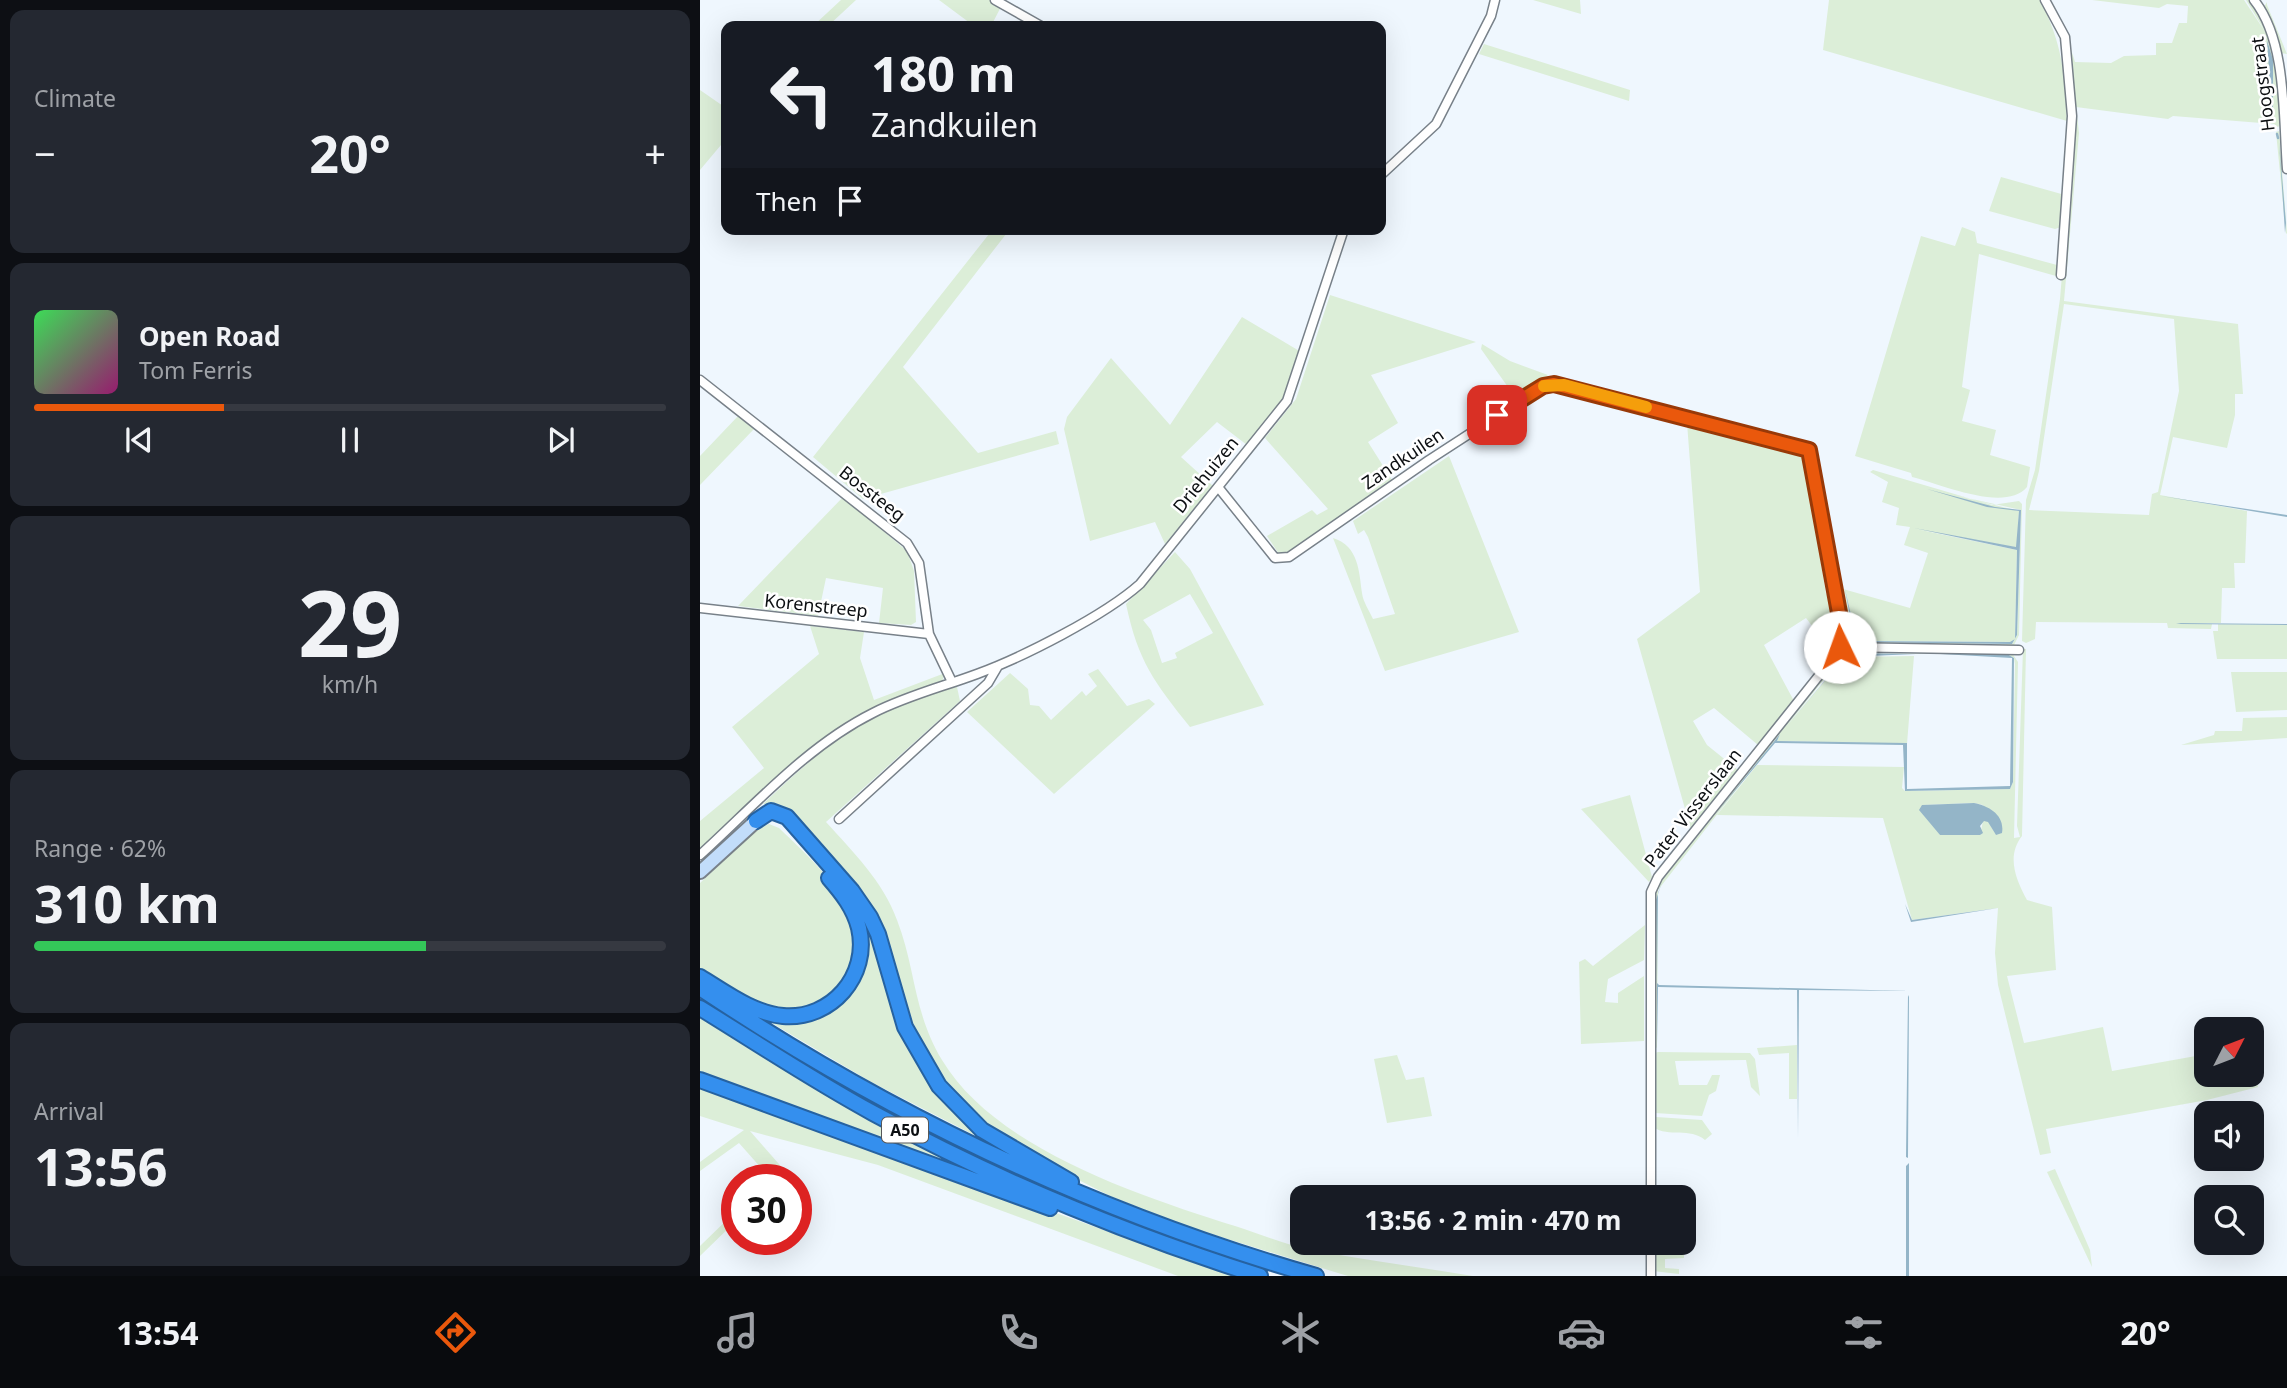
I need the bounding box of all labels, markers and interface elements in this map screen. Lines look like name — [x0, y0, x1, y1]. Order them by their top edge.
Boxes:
street label: Hoogstraat — [2244, 35, 2280, 133]
text: 180 m — [871, 40, 1016, 106]
icon: left — [756, 49, 847, 140]
text: Climate — [34, 82, 116, 114]
text: Zandkuilen — [871, 103, 1038, 146]
text: 20° — [309, 117, 391, 188]
text: − — [34, 127, 56, 179]
text: + — [644, 127, 666, 179]
icon: arrive — [831, 182, 869, 220]
text: Then — [756, 183, 817, 219]
text: Open Road — [139, 318, 281, 354]
text: Tom Ferris — [139, 354, 252, 386]
pin — [1467, 385, 1527, 445]
icon: arrive — [1478, 396, 1516, 434]
icon: previous — [120, 421, 158, 459]
icon: pause — [331, 421, 369, 459]
icon: next — [542, 421, 580, 459]
street label: Zandkuilen — [1357, 422, 1448, 494]
street label: Driehuizen — [1167, 431, 1243, 518]
street label: Bossteeg — [835, 460, 911, 527]
text: 29 — [298, 560, 402, 684]
street label: Korenstreep — [763, 588, 869, 622]
position arrow — [1803, 610, 1877, 684]
text: km/h — [322, 668, 378, 700]
street label: Pater Visserslaan — [1638, 743, 1746, 872]
text: Range · 62% — [34, 832, 166, 864]
text: 310 km — [34, 867, 220, 938]
north arrow — [2194, 1017, 2264, 1087]
map controls — [2194, 1017, 2264, 1255]
text: Arrival — [34, 1095, 104, 1127]
button: sound — [2194, 1101, 2264, 1171]
road number: A50 — [882, 1118, 928, 1142]
text: 13:56 — [34, 1130, 168, 1201]
speed limit sign: 30 — [721, 1164, 812, 1255]
button: search — [2194, 1185, 2264, 1255]
text: 13:56 · 2 min · 470 m — [1365, 1202, 1621, 1238]
icon: directions — [431, 1308, 480, 1357]
icon: music — [713, 1308, 762, 1357]
icon: phone — [994, 1308, 1043, 1357]
icon: climate — [1276, 1308, 1325, 1357]
icon: car — [1557, 1308, 1606, 1357]
icon: filters — [1839, 1308, 1888, 1357]
text: 13:54 — [116, 1311, 199, 1354]
text: 20° — [2120, 1311, 2171, 1354]

